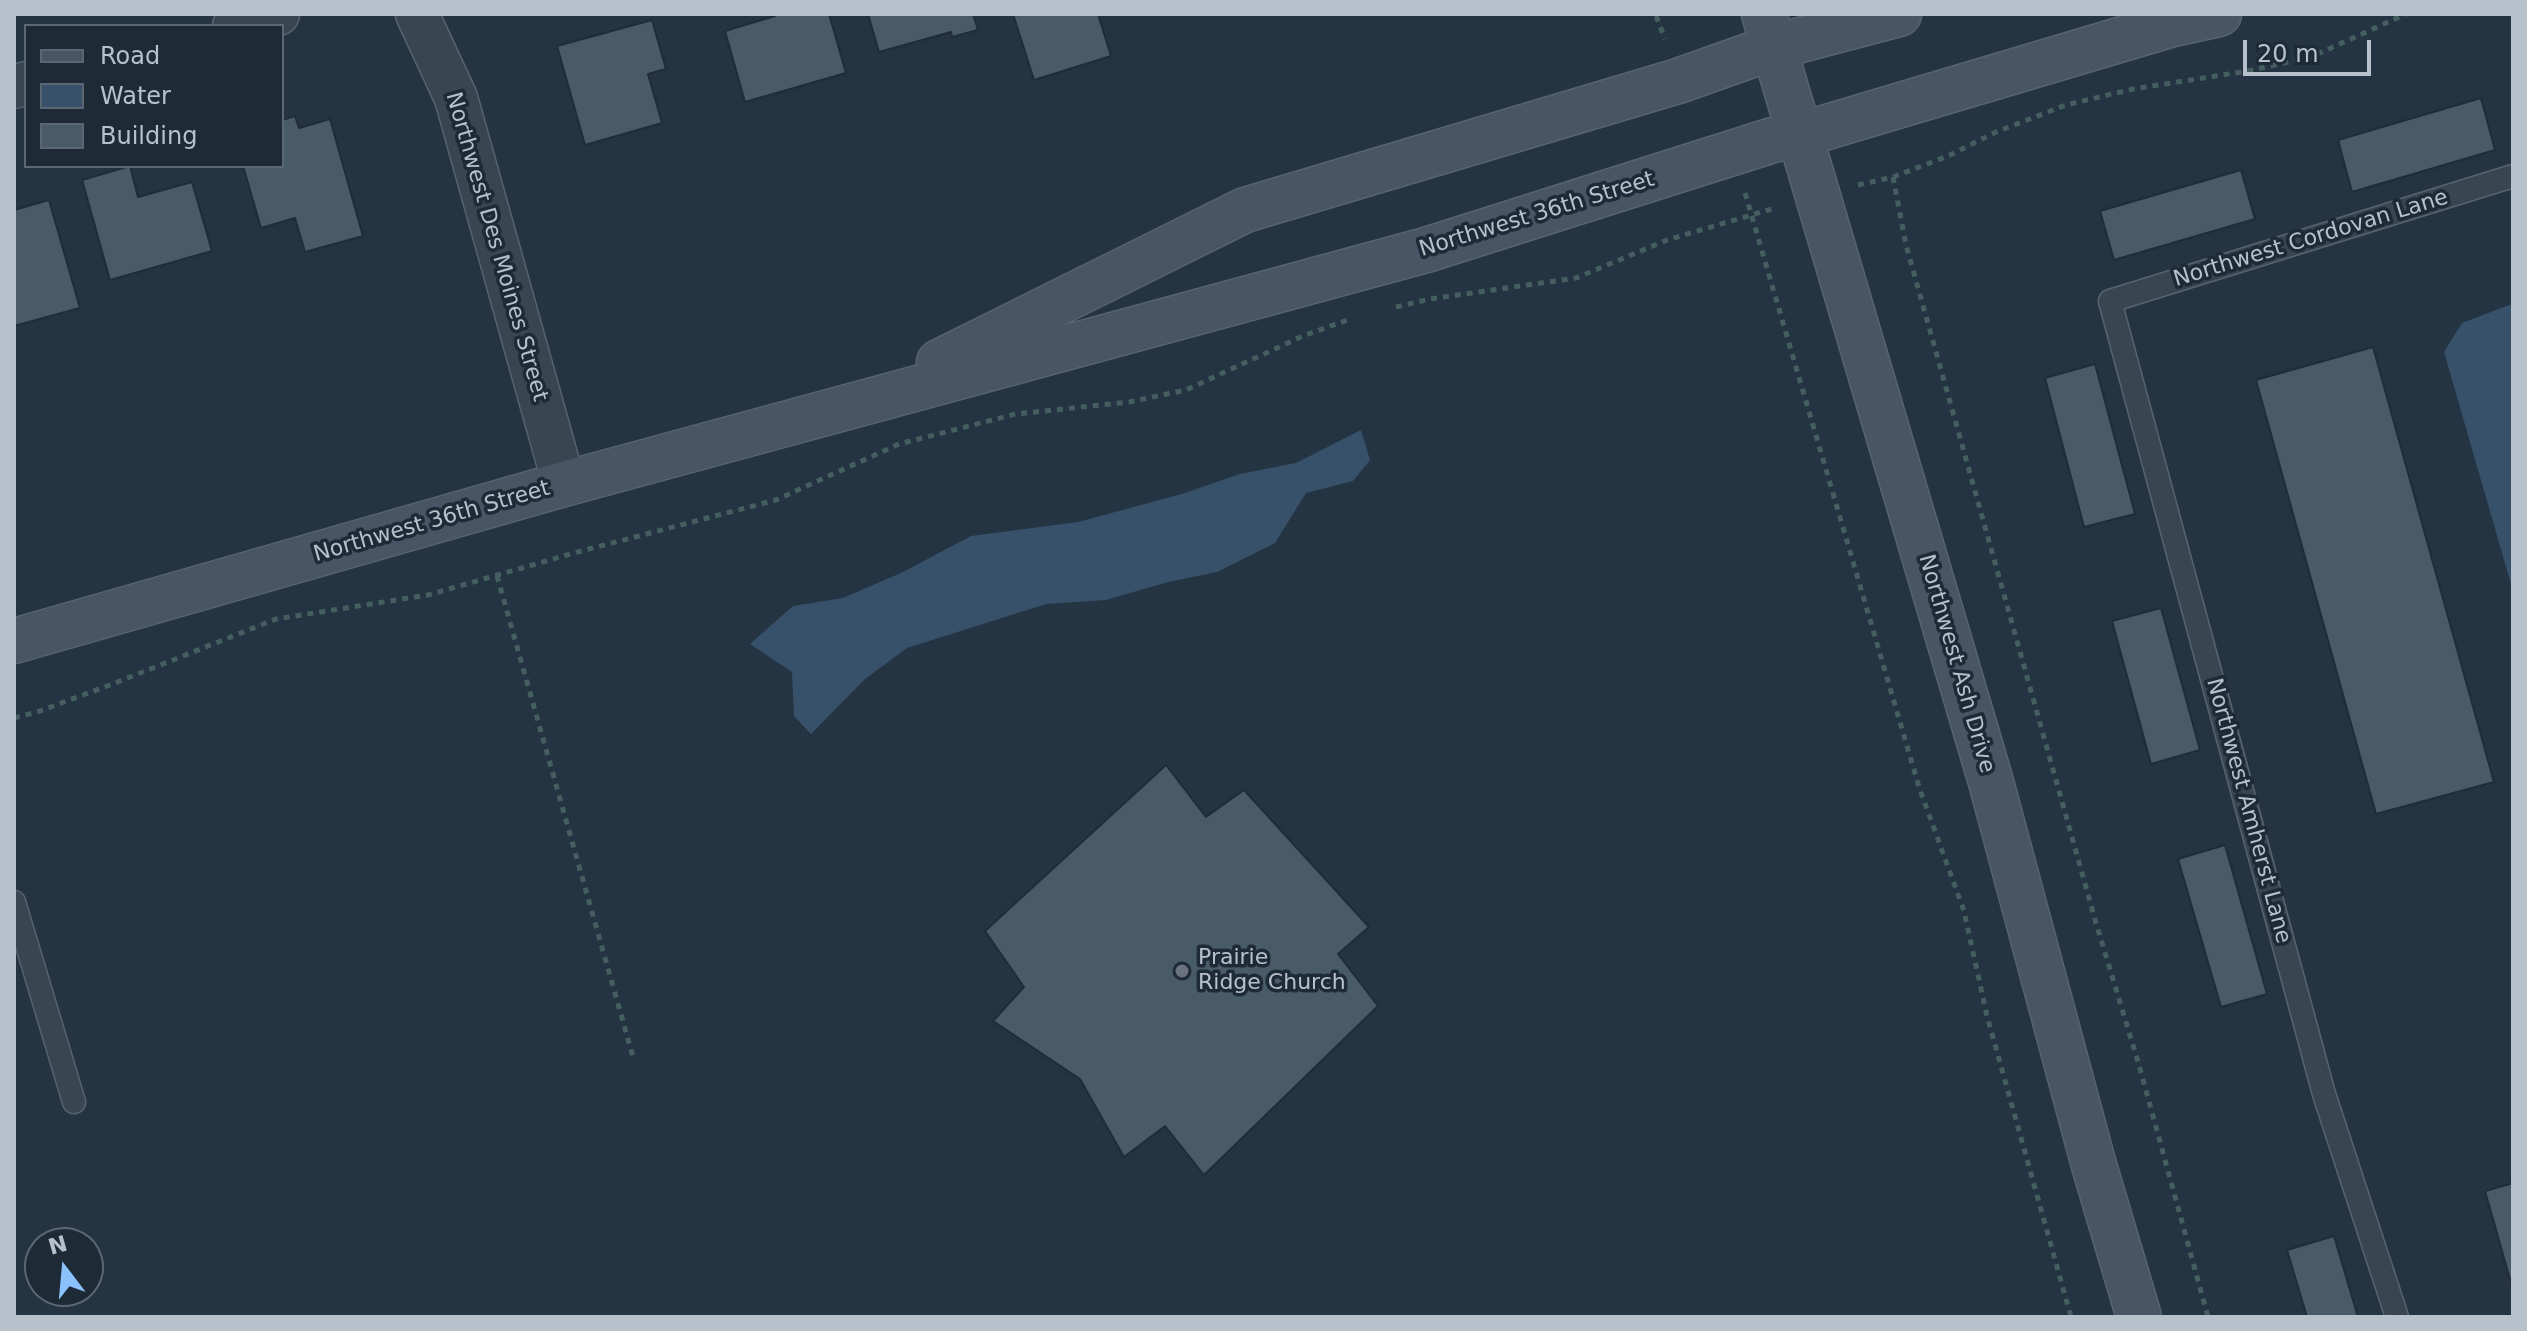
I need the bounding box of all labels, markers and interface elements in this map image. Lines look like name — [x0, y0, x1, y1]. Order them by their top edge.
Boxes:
legend — [24, 24, 284, 168]
scale bar — [2247, 24, 2375, 74]
text: 20 m — [2257, 40, 2319, 68]
text: Road — [100, 42, 160, 70]
text: Water — [100, 82, 171, 110]
street label: Northwest Des Moines Street — [439, 89, 553, 405]
text: Building — [100, 122, 197, 150]
street label: Northwest 36th Street — [1416, 167, 1658, 263]
street label: Northwest Cordovan Lane — [2171, 185, 2451, 293]
street label: Northwest 36th Street — [311, 476, 553, 568]
street label: Northwest Ash Drive — [1912, 552, 2000, 776]
street label: Northwest Amherst Lane — [2200, 676, 2296, 946]
place label: Prairie Ridge Church — [1198, 945, 1346, 996]
marker: Prairie Ridge Church — [1173, 962, 1191, 980]
north arrow — [24, 1227, 104, 1307]
text: N — [45, 1231, 70, 1260]

